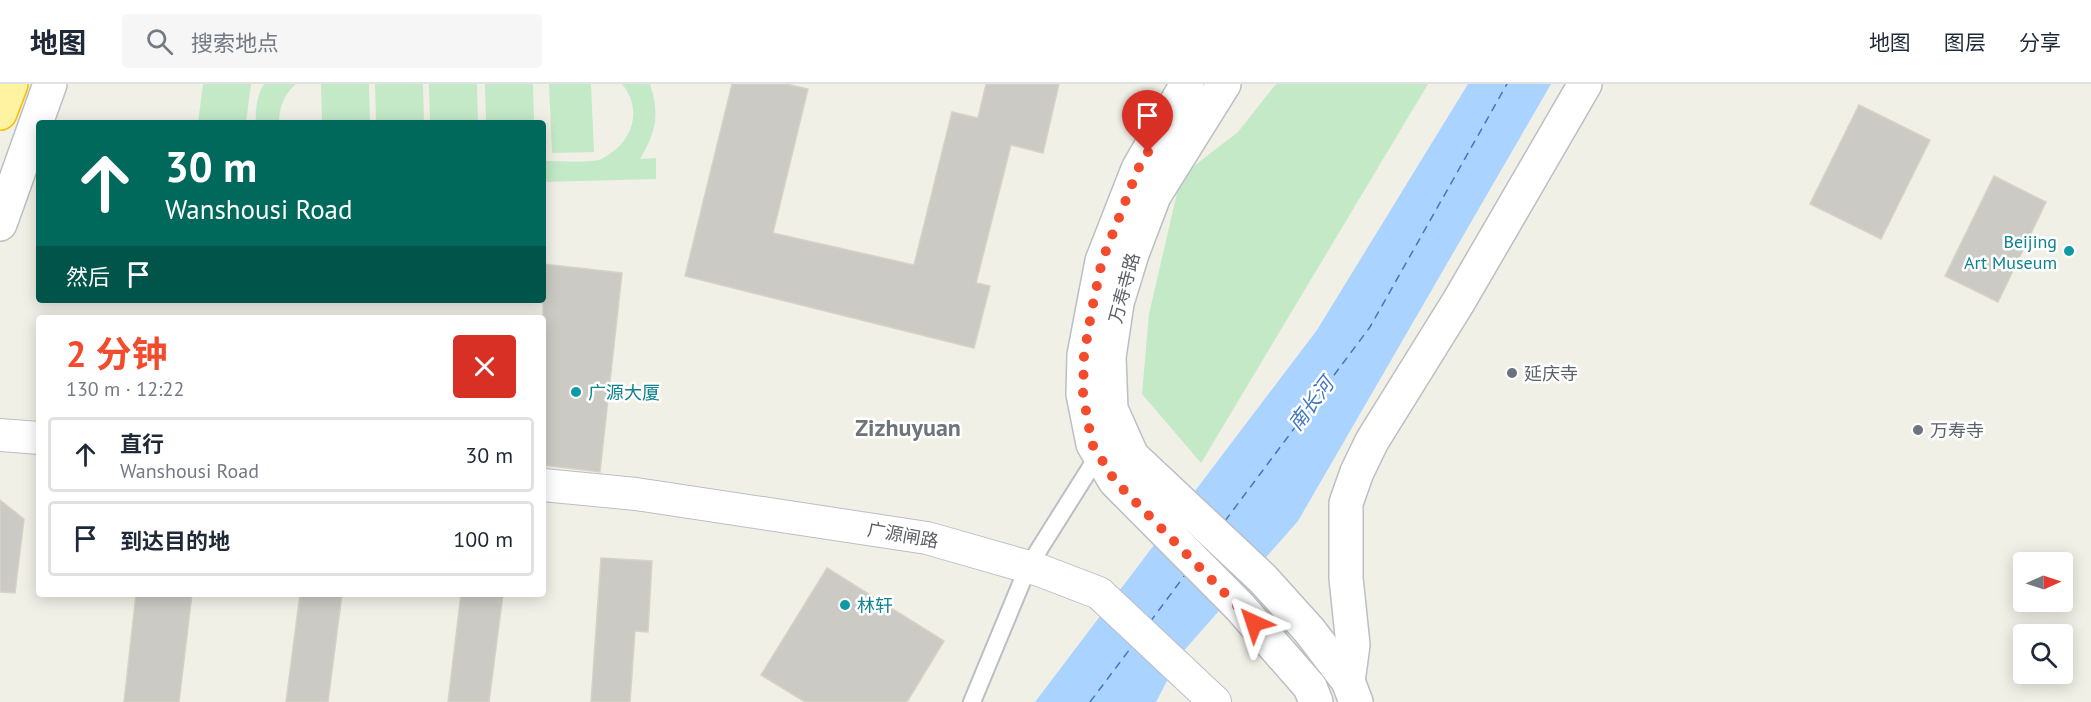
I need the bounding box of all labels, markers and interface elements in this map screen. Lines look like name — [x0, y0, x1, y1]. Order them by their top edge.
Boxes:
search box — [122, 14, 542, 68]
text: 地图 — [30, 24, 86, 61]
icon: search — [143, 25, 176, 58]
text: 搜索地点 — [191, 29, 279, 57]
text: 地图 — [1869, 29, 1911, 56]
text: 图层 — [1944, 29, 1986, 56]
text: 分享 — [2019, 29, 2061, 56]
pin — [1122, 90, 1173, 152]
icon: arrive — [1131, 99, 1164, 132]
text: 30 m — [165, 139, 257, 194]
icon: ahead — [66, 144, 144, 222]
text: Wanshousi Road — [165, 192, 353, 226]
place label: Beijing Art Museum — [1964, 230, 2057, 274]
marker: Beijing Art Museum — [2062, 244, 2076, 258]
street label: 万寿寺路 — [1104, 250, 1144, 326]
icon: arrive — [122, 258, 155, 291]
text: 然后 — [66, 263, 110, 291]
text: 2 分钟 — [66, 330, 168, 377]
button: close — [453, 335, 516, 398]
place label: 延庆寺 — [1524, 362, 1578, 385]
marker: 延庆寺 — [1505, 366, 1519, 380]
water label: 南长河 — [1283, 369, 1342, 436]
text: 130 m · 12:22 — [66, 376, 184, 402]
place label: 广源大厦 — [588, 381, 660, 404]
marker: 广源大厦 — [569, 385, 583, 399]
district label: Zizhuyuan — [855, 412, 961, 443]
place label: 万寿寺 — [1930, 419, 1984, 442]
marker: 万寿寺 — [1911, 423, 1925, 437]
text: 直行 — [120, 430, 164, 458]
icon: ahead — [69, 438, 102, 471]
text: 30 m — [465, 441, 513, 469]
text: Wanshousi Road — [120, 458, 259, 484]
street label: 广源闸路 — [866, 517, 940, 553]
icon: arrive — [69, 522, 102, 555]
text: 100 m — [453, 525, 513, 553]
text: 到达目的地 — [120, 527, 230, 555]
north arrow — [2013, 552, 2073, 612]
map controls — [2013, 552, 2073, 684]
position arrow — [1222, 591, 1286, 655]
place label: 林轩 — [857, 594, 893, 617]
marker: 林轩 — [838, 598, 852, 612]
button: search — [2013, 624, 2073, 684]

